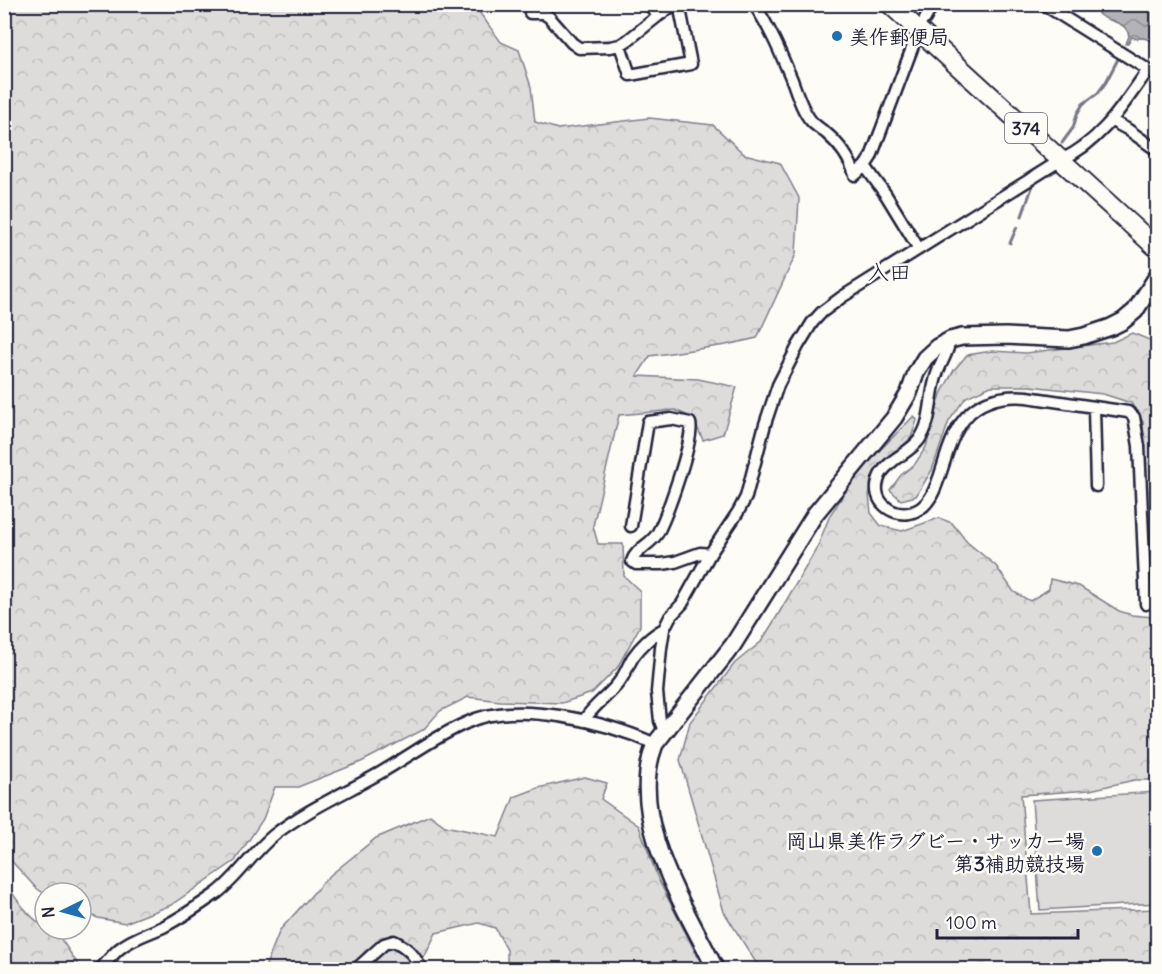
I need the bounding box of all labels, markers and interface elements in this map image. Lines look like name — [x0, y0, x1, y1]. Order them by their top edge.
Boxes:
place label: 美作郵便局 — [849, 24, 949, 49]
marker: 美作郵便局 — [830, 29, 844, 43]
road number: 374 — [1005, 113, 1047, 143]
district label: 入田 — [867, 258, 911, 286]
place label: 岡山県美作ラグビー・サッカー場 第3補助競技場 — [787, 828, 1085, 876]
marker: 岡山県美作ラグビー・サッカー場 第3補助競技場 — [1090, 844, 1104, 858]
north arrow — [33, 881, 93, 941]
scale bar — [937, 902, 1078, 940]
text: N — [38, 906, 59, 919]
text: 100 m — [946, 911, 997, 934]

